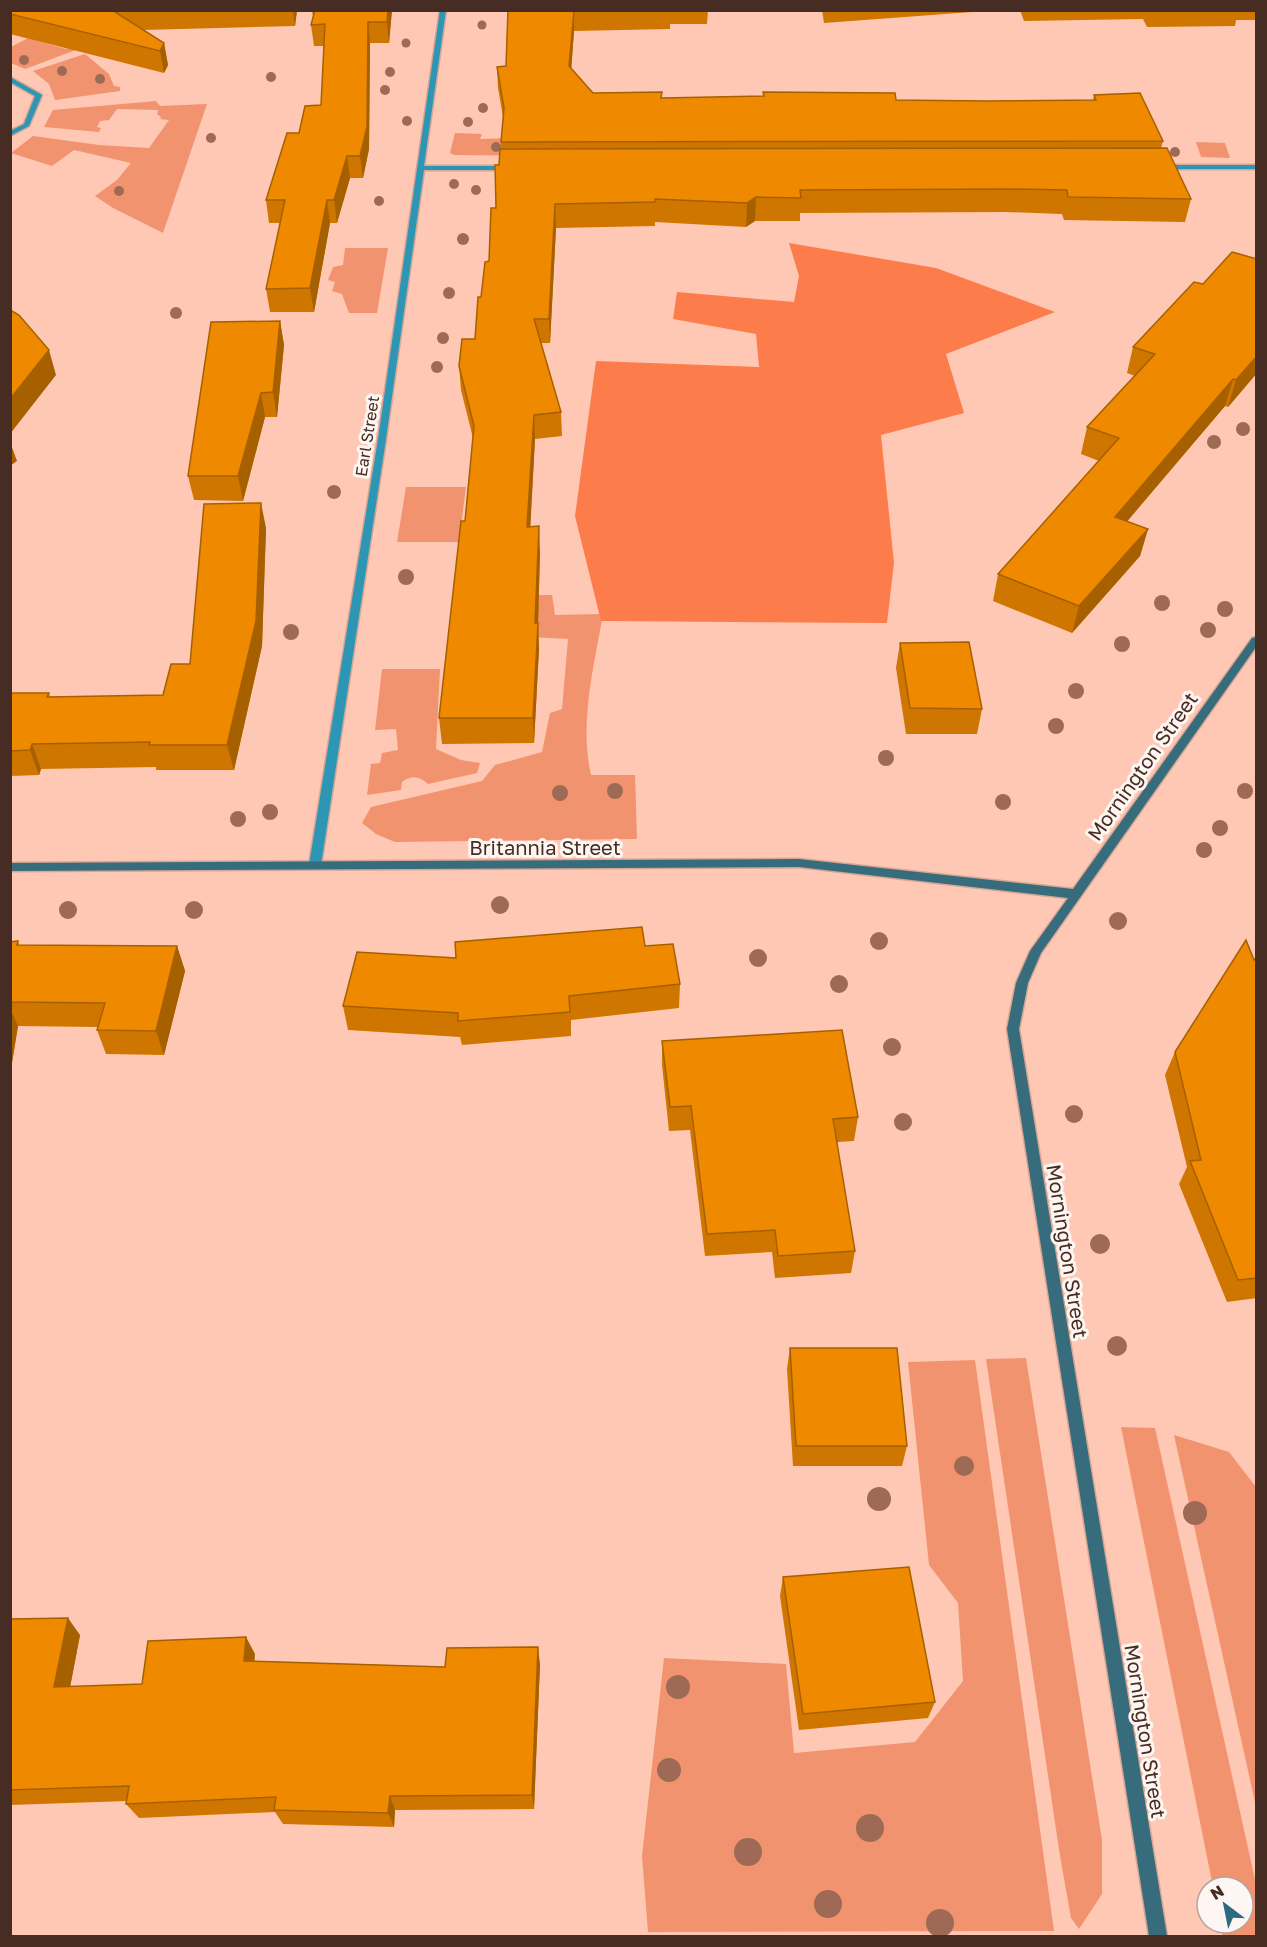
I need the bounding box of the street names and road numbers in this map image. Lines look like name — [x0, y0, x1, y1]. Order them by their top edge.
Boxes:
street label: Earl Street — [351, 394, 383, 478]
street label: Mornington Street — [1082, 687, 1202, 845]
street label: Britannia Street — [469, 835, 621, 859]
street label: Mornington Street — [1042, 1162, 1094, 1340]
street label: Mornington Street — [1120, 1642, 1172, 1820]

